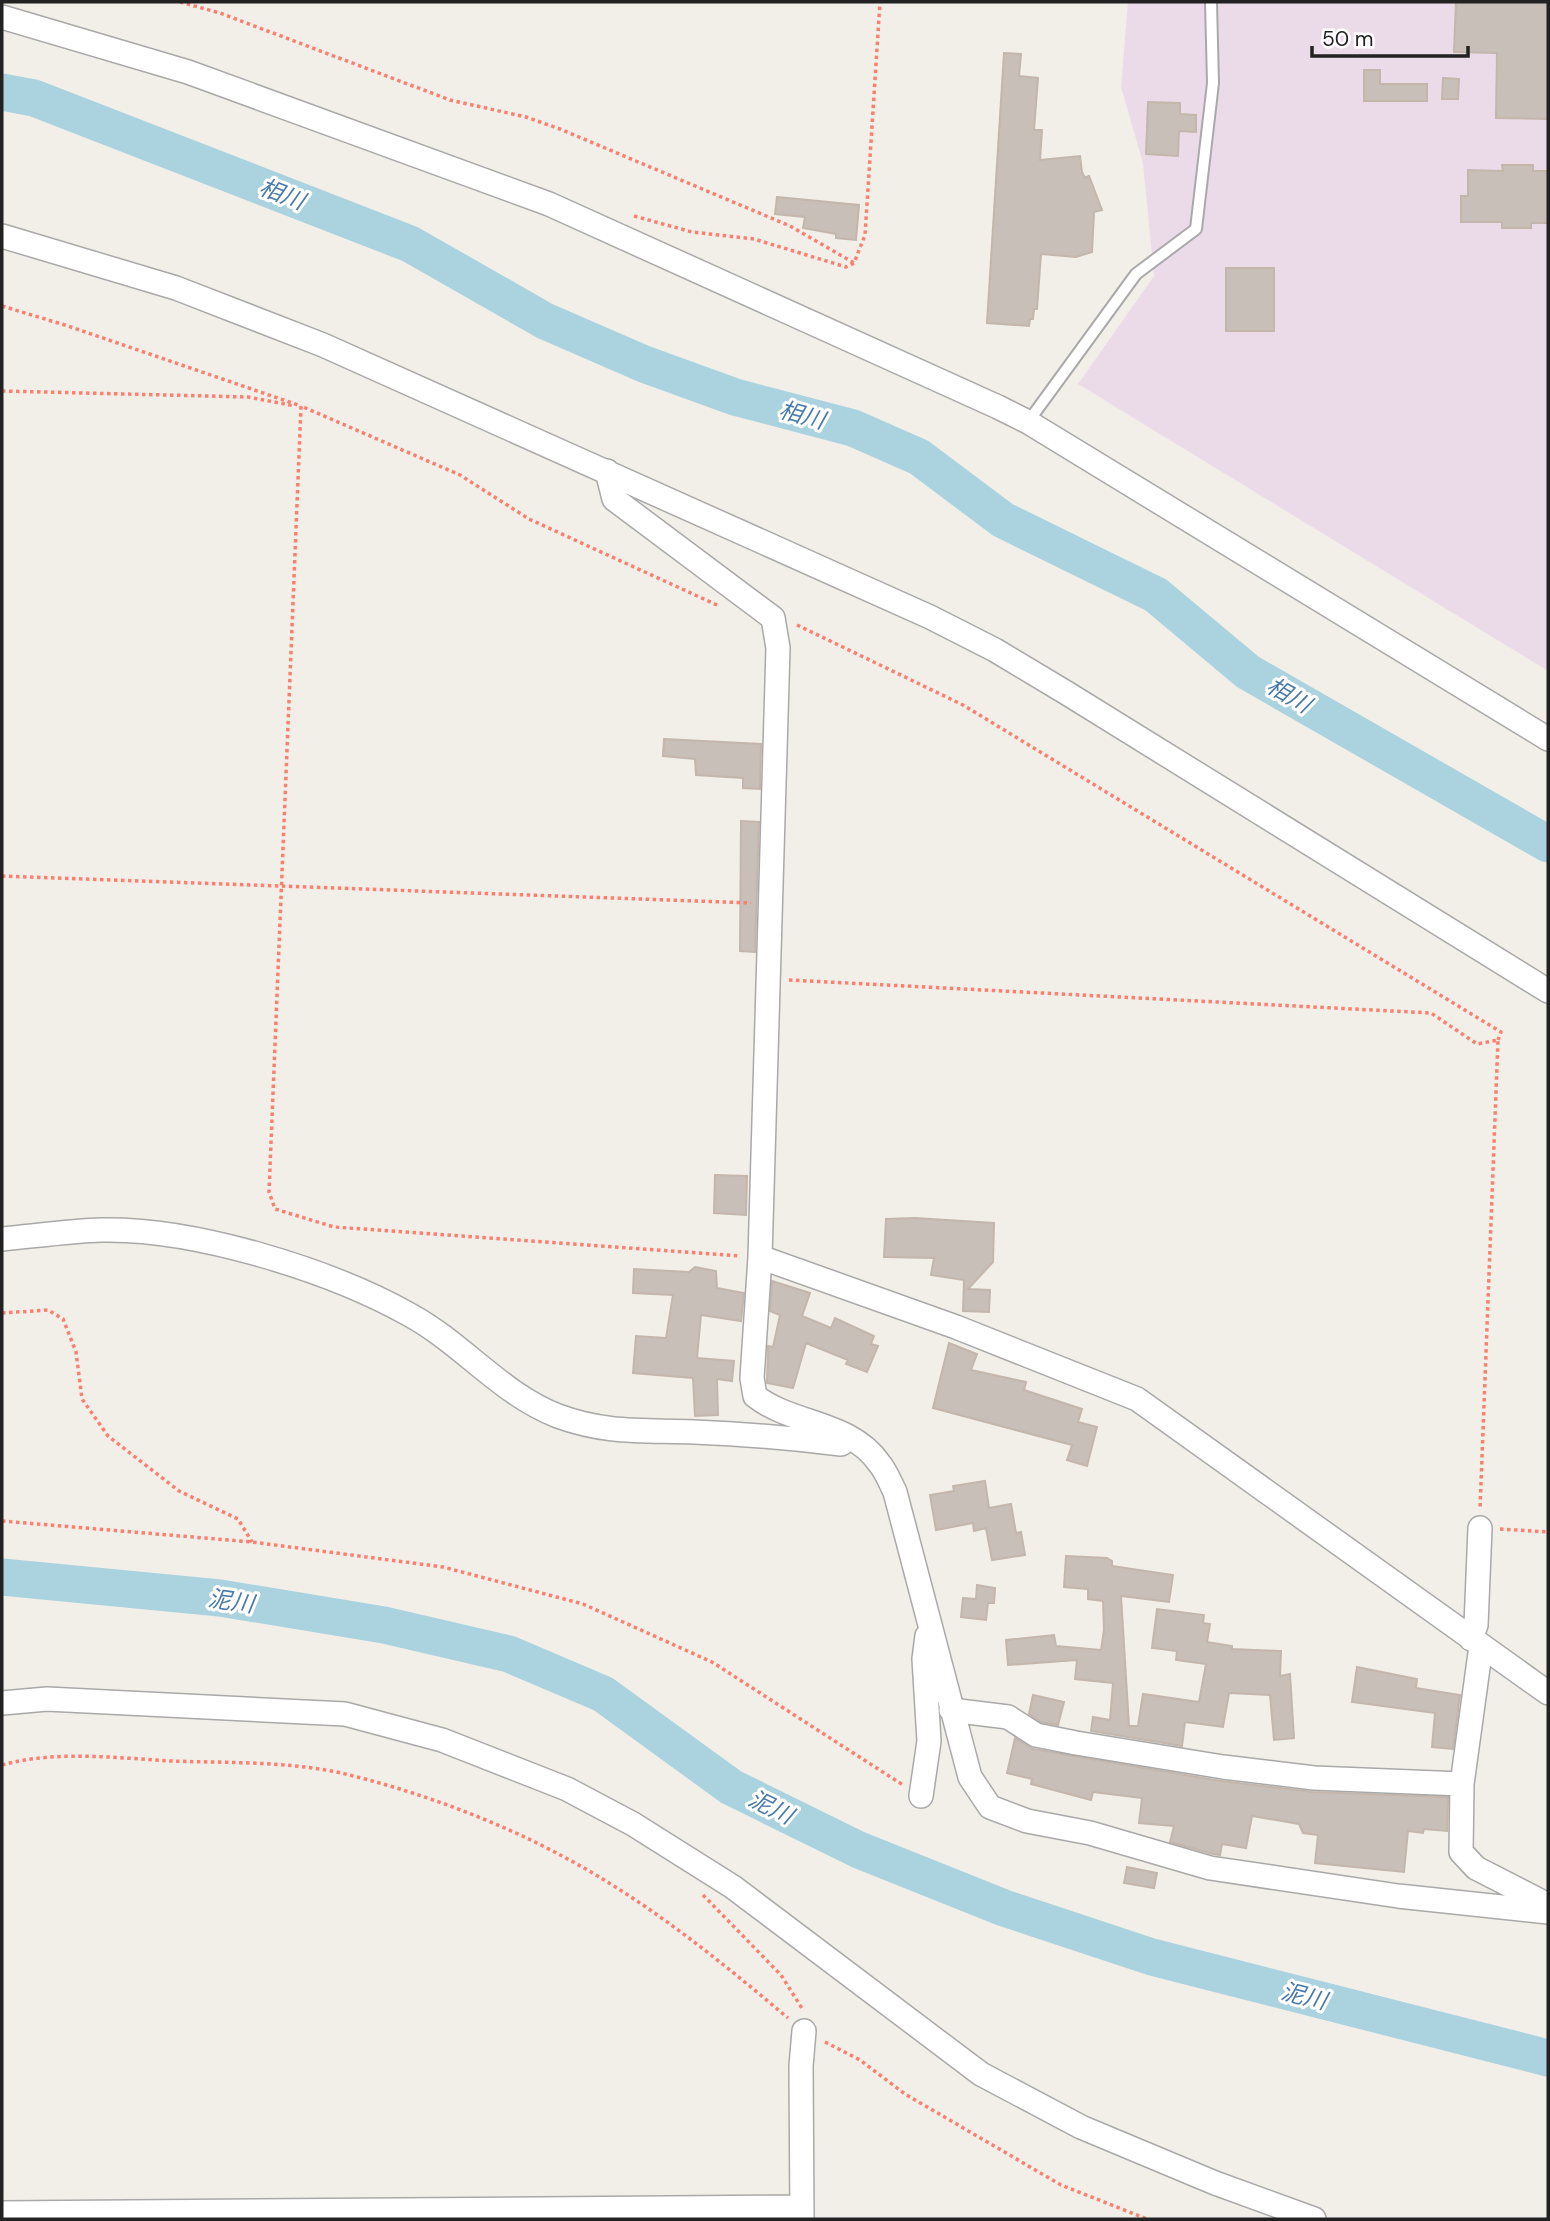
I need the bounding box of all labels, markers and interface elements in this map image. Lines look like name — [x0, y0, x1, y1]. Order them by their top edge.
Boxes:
scale bar — [1312, 14, 1468, 58]
text: 50 m — [1322, 25, 1373, 53]
water label: 相川 — [255, 172, 312, 217]
water label: 相川 — [776, 395, 831, 436]
water label: 相川 — [1262, 671, 1319, 721]
water label: 泥川 — [206, 1583, 259, 1619]
water label: 泥川 — [744, 1783, 801, 1832]
water label: 泥川 — [1278, 1976, 1333, 2017]

